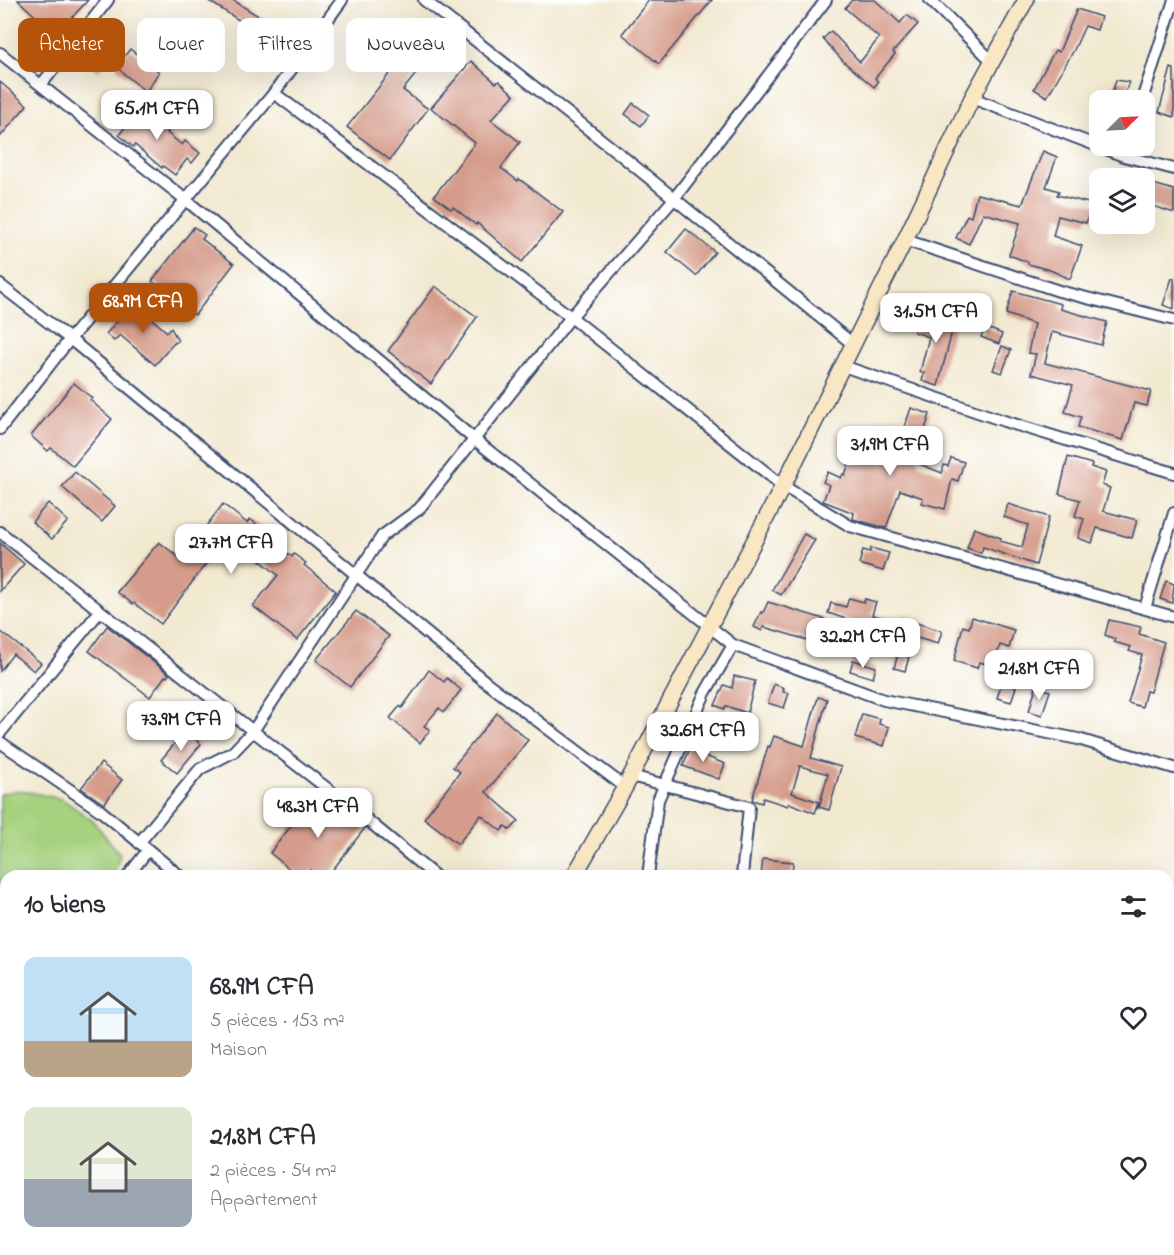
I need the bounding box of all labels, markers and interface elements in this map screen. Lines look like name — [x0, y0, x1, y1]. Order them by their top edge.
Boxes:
chip: Acheter — [18, 18, 125, 72]
chip: Louer — [137, 18, 225, 72]
chip: Filtres — [237, 18, 334, 72]
chip: Nouveau — [346, 18, 466, 72]
pin: 65.1M CFA — [88, 90, 226, 141]
north arrow — [1089, 90, 1155, 156]
map controls — [1089, 90, 1155, 234]
text: 65.1M CFA — [115, 95, 199, 124]
button: layers — [1089, 168, 1155, 234]
pin: 68.9M CFA — [74, 283, 212, 334]
text: 68.9M CFA — [103, 288, 183, 317]
pin: 31.5M CFA — [867, 293, 1005, 344]
text: 31.5M CFA — [894, 298, 978, 327]
pin: 31.9M CFA — [821, 426, 959, 477]
text: 31.9M CFA — [851, 431, 929, 460]
pin: 27.7M CFA — [162, 524, 300, 575]
text: 27.7M CFA — [189, 529, 273, 558]
pin: 32.2M CFA — [794, 618, 932, 669]
text: 32.2M CFA — [820, 623, 906, 652]
pin: 21.8M CFA — [970, 650, 1108, 701]
text: 21.8M CFA — [998, 655, 1080, 684]
pin: 73.9M CFA — [112, 701, 250, 752]
text: 73.9M CFA — [141, 706, 221, 735]
pin: 32.6M CFA — [634, 712, 772, 763]
text: 32.6M CFA — [661, 717, 745, 746]
pin: 48.3M CFA — [249, 788, 387, 839]
text: 48.3M CFA — [277, 793, 359, 822]
text: 10 biens — [24, 887, 106, 925]
icon: filters — [1117, 890, 1150, 923]
text: 68.9M CFA — [210, 969, 314, 1007]
icon: home — [72, 981, 144, 1053]
icon: heart — [1117, 1001, 1150, 1034]
text: 5 pièces · 153 m² — [210, 1007, 345, 1036]
text: Maison — [210, 1036, 267, 1065]
text: 21.8M CFA — [210, 1119, 316, 1157]
icon: home — [72, 1131, 144, 1203]
icon: heart — [1117, 1151, 1150, 1184]
text: 2 pièces · 54 m² — [210, 1157, 337, 1186]
text: Appartement — [210, 1186, 318, 1215]

